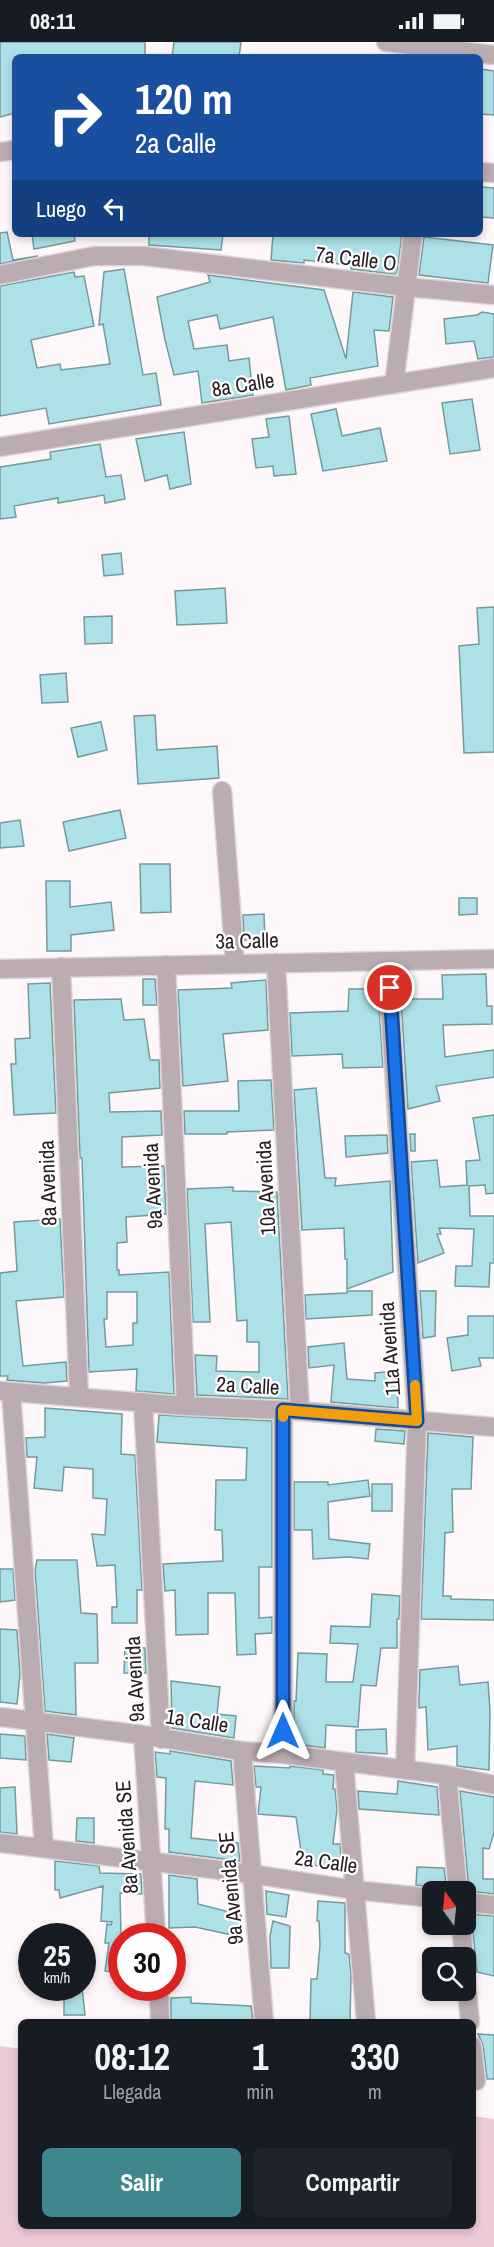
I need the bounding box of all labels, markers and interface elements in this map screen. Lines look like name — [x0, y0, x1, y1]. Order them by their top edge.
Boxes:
text: 08:11 — [30, 6, 75, 36]
text: 120 m — [135, 71, 233, 127]
icon: right — [36, 78, 114, 156]
text: 2a Calle — [135, 125, 216, 161]
icon: left — [98, 192, 131, 225]
text: Luego — [36, 194, 86, 224]
street label: 7a Calle O — [314, 239, 398, 278]
street label: 8a Calle — [209, 365, 276, 404]
street label: 3a Calle — [215, 925, 279, 956]
pin — [364, 962, 415, 1013]
icon: arrive — [373, 971, 406, 1004]
street label: 8a Avenida — [31, 1139, 63, 1226]
street label: 10a Avenida — [249, 1139, 282, 1236]
street label: 9a Avenida — [136, 1142, 169, 1230]
street label: 11a Avenida — [372, 1301, 407, 1397]
street label: 2a Calle — [216, 1369, 280, 1402]
street label: 9a Avenida — [118, 1635, 151, 1723]
position arrow — [251, 1699, 315, 1763]
street label: 1a Calle — [164, 1701, 231, 1740]
street label: 8a Avenida SE — [108, 1779, 145, 1895]
street label: 9a Avenida SE — [211, 1830, 250, 1946]
street label: 2a Calle — [293, 1843, 359, 1880]
north arrow — [422, 1881, 476, 1935]
map controls — [422, 1881, 476, 2001]
speed limit sign: 30 — [108, 1923, 186, 2001]
text: 25 — [43, 1935, 71, 1975]
button: search — [422, 1947, 476, 2001]
text: km/h — [44, 1967, 70, 1988]
text: 08:12 — [94, 2033, 170, 2081]
text: 1 — [252, 2033, 268, 2081]
text: 330 — [350, 2033, 400, 2081]
text: Llegada — [103, 2078, 161, 2105]
text: min — [246, 2078, 274, 2105]
text: m — [368, 2078, 382, 2105]
button: Salir — [42, 2148, 241, 2217]
button: Compartir — [253, 2148, 452, 2217]

